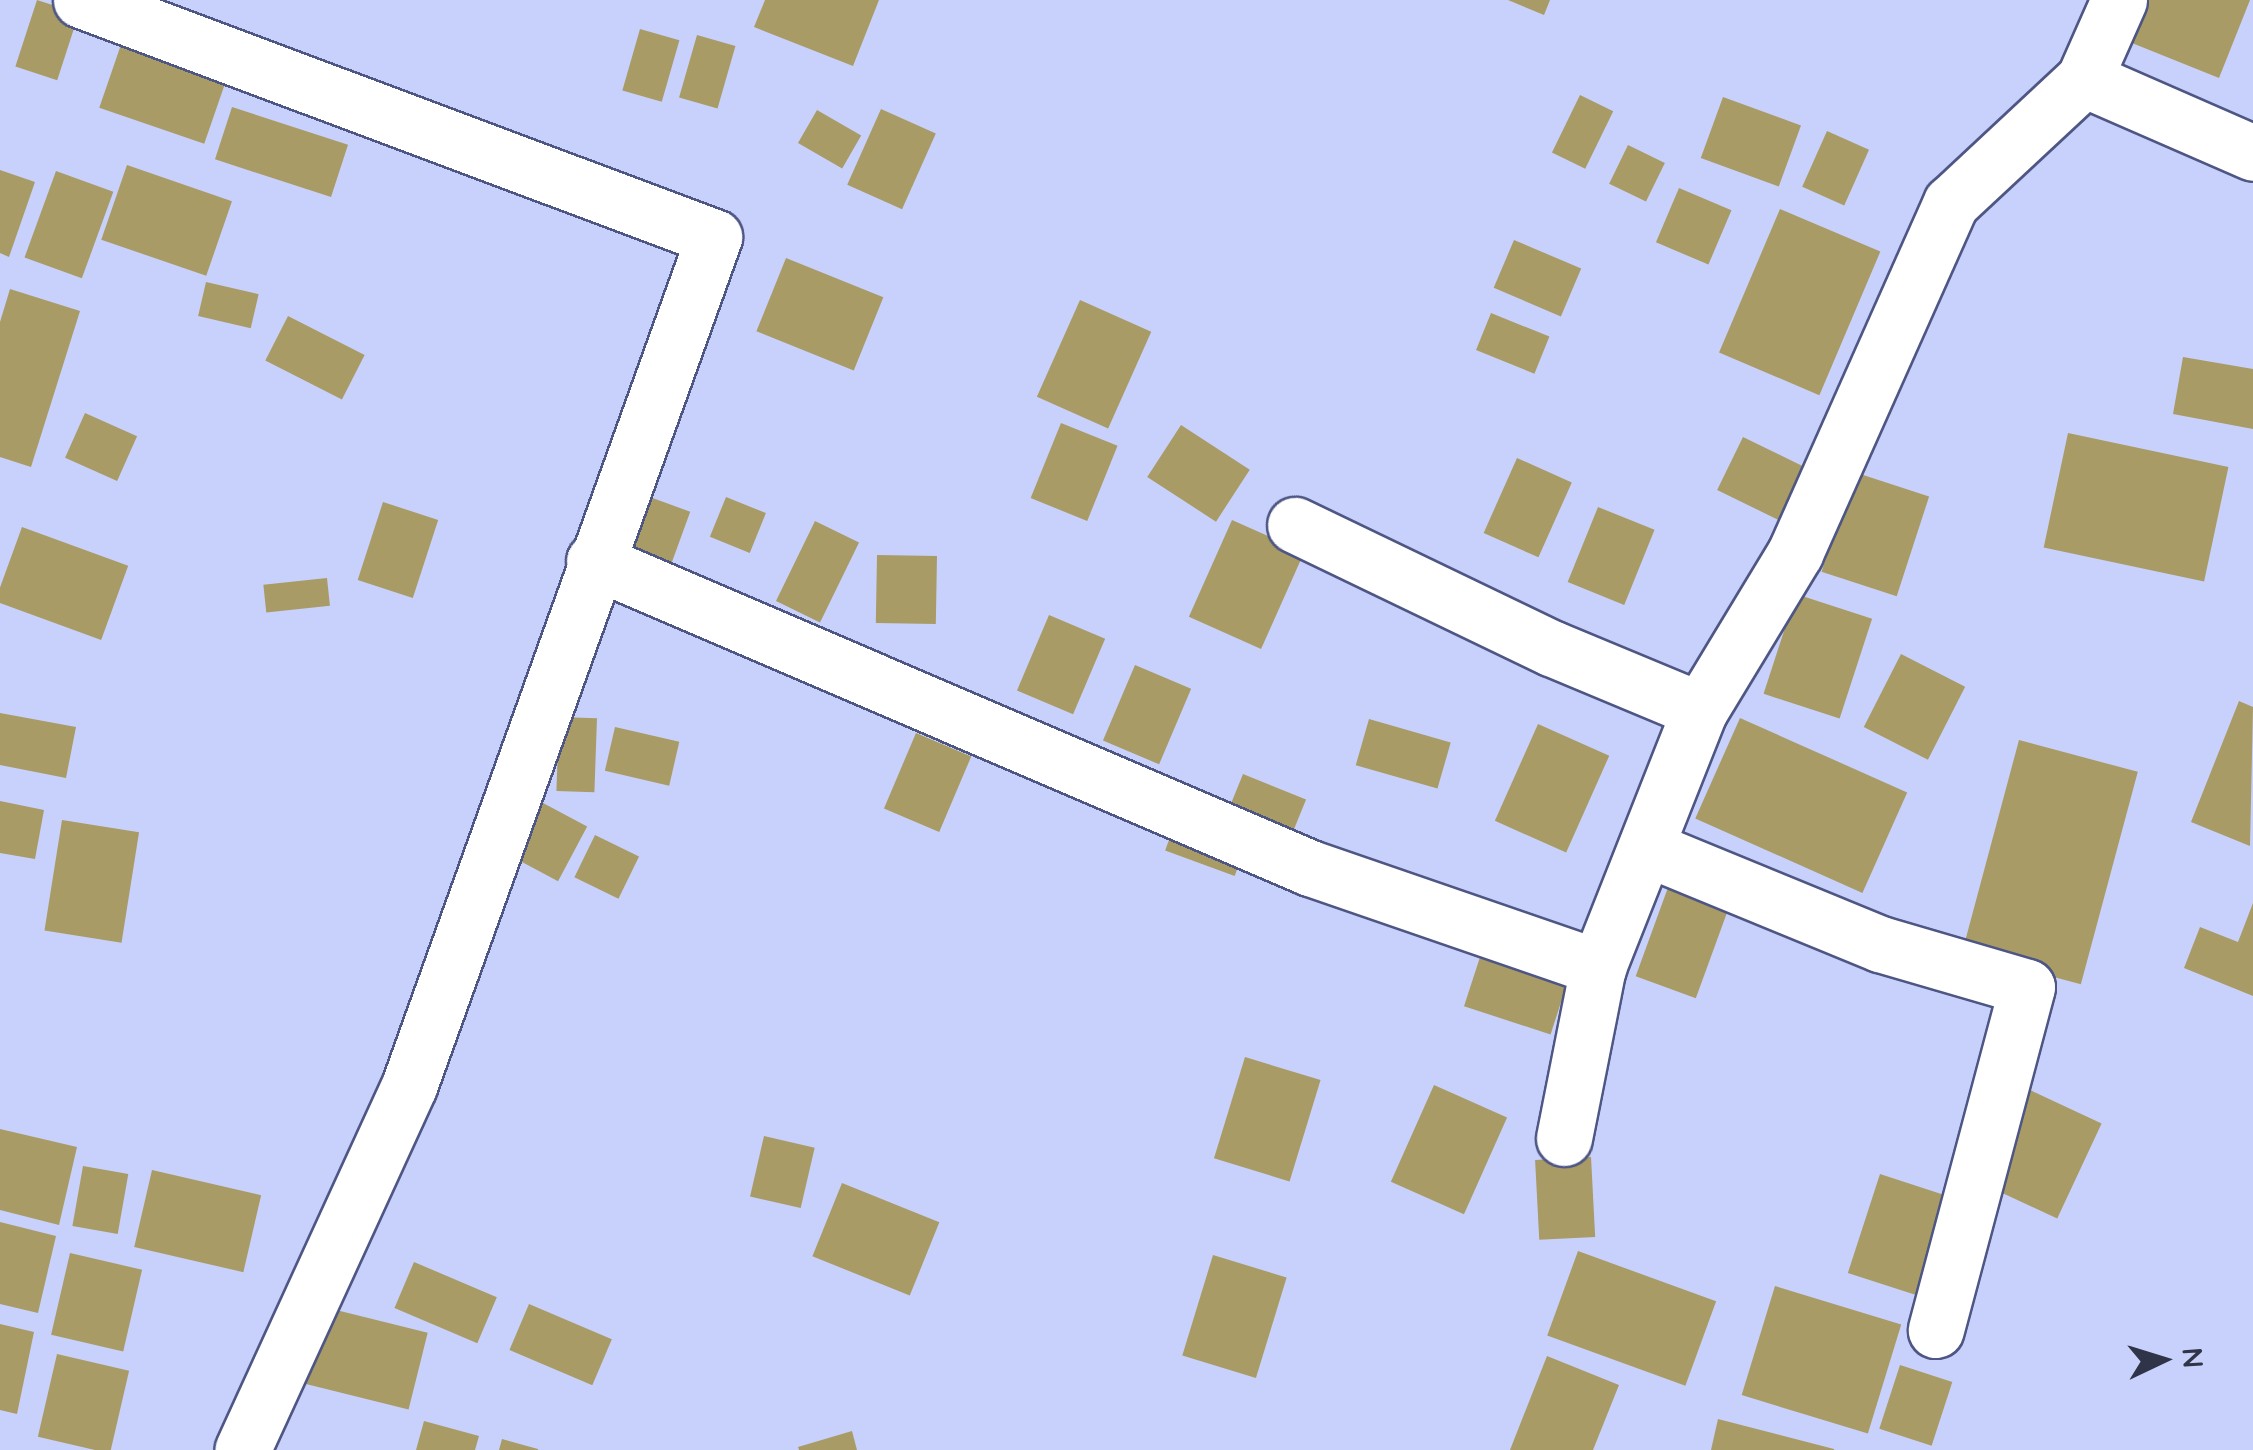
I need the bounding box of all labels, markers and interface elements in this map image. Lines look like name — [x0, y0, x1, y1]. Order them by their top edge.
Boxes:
north arrow — [2113, 1310, 2213, 1410]
text: N — [2175, 1346, 2212, 1369]

